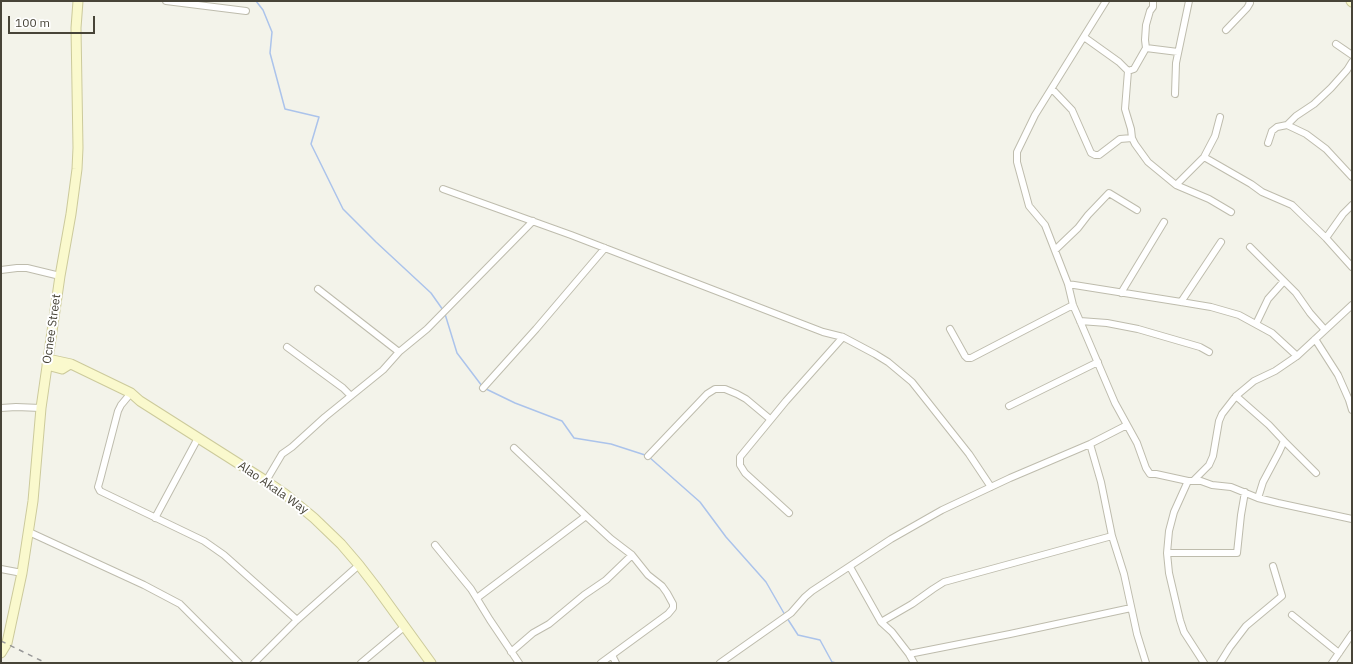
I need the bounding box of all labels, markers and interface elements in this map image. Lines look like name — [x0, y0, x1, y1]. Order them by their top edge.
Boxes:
scale bar — [10, 8, 97, 34]
text: 100 m — [15, 15, 50, 30]
street label: Ocnee Street — [40, 293, 64, 365]
street label: Alao Akala Way — [235, 458, 311, 518]

